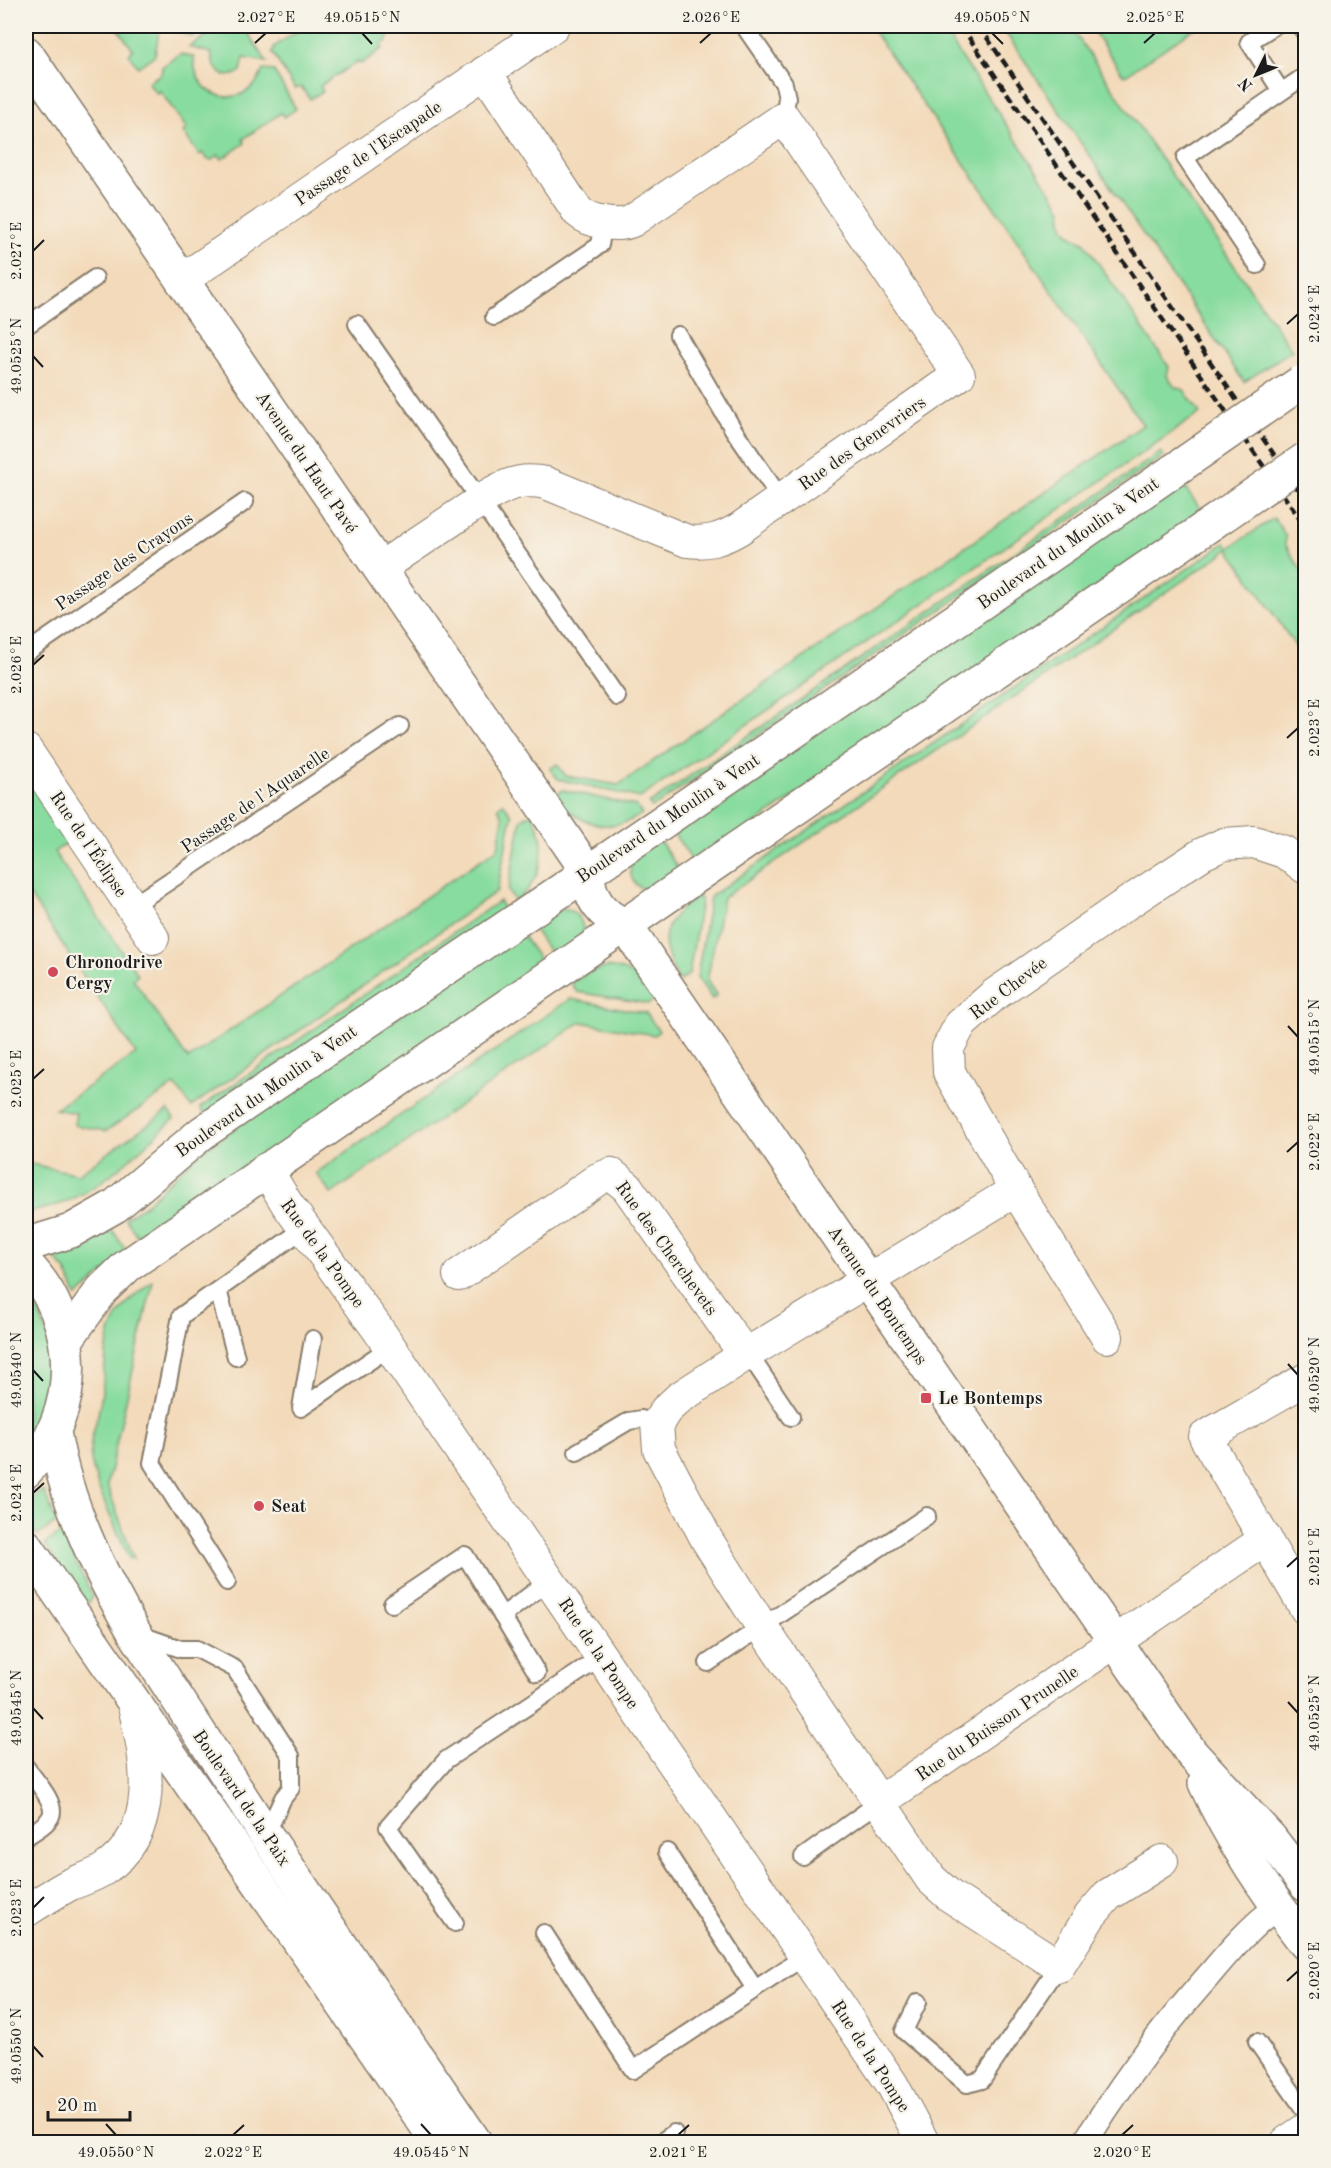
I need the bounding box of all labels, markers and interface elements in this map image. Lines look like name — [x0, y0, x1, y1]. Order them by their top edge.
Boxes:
text: 2.027°E — [237, 11, 295, 26]
text: 49.0515°N — [324, 11, 401, 26]
text: 2.026°E — [682, 11, 740, 26]
text: 49.0505°N — [954, 11, 1031, 26]
text: 2.025°E — [1126, 11, 1184, 26]
north arrow — [1226, 45, 1286, 105]
text: N — [1236, 73, 1257, 94]
street label: Passage de l'Escapade — [292, 98, 445, 210]
text: 2.027°E — [10, 222, 25, 280]
text: 2.024°E — [1308, 285, 1323, 343]
text: 49.0525°N — [10, 317, 25, 394]
street label: Avenue du Haut Pavé — [252, 388, 360, 537]
street label: Rue des Genevriers — [796, 393, 930, 494]
street label: Boulevard du Moulin à Vent — [975, 474, 1162, 613]
street label: Passage des Crayons — [53, 509, 197, 614]
text: 2.026°E — [10, 636, 25, 694]
text: 2.023°E — [1308, 699, 1323, 757]
street label: Passage de l'Aquarelle — [178, 745, 333, 857]
street label: Boulevard du Moulin à Vent — [574, 751, 763, 887]
street label: Rue de l'Éclipse — [46, 786, 133, 901]
place label: Chronodrive Cergy — [65, 954, 163, 993]
street label: Rue Chevée — [967, 954, 1050, 1023]
marker: Chronodrive Cergy — [46, 965, 60, 979]
text: 49.0515°N — [1308, 998, 1323, 1075]
street label: Boulevard du Moulin à Vent — [173, 1022, 360, 1161]
text: 2.025°E — [10, 1050, 25, 1108]
text: 2.022°E — [1308, 1113, 1323, 1171]
street label: Rue des Cherchevets — [612, 1178, 721, 1319]
street label: Rue de la Pompe — [277, 1196, 368, 1311]
street label: Avenue du Bontemps — [824, 1223, 930, 1368]
text: 49.0540°N — [10, 1331, 25, 1408]
text: 49.0520°N — [1308, 1336, 1323, 1413]
place label: Le Bontemps — [938, 1390, 1043, 1408]
marker: Le Bontemps — [919, 1391, 933, 1405]
text: 2.024°E — [10, 1464, 25, 1522]
place label: Seat — [271, 1498, 307, 1516]
marker: Seat — [252, 1499, 266, 1513]
text: 2.021°E — [1308, 1528, 1323, 1586]
street label: Rue de la Pompe — [555, 1595, 642, 1712]
street label: Rue du Buisson Prunelle — [913, 1663, 1082, 1785]
text: 49.0545°N — [10, 1669, 25, 1746]
text: 49.0525°N — [1308, 1674, 1323, 1751]
street label: Boulevard de la Paix — [189, 1727, 293, 1870]
text: 2.023°E — [10, 1879, 25, 1937]
text: 2.020°E — [1308, 1942, 1323, 2000]
street label: Rue de la Pompe — [827, 1997, 913, 2116]
text: 49.0550°N — [10, 2007, 25, 2084]
scale bar — [48, 2084, 130, 2122]
text: 20 m — [57, 2097, 97, 2115]
text: 49.0550°N — [78, 2146, 155, 2161]
text: 2.022°E — [204, 2146, 262, 2161]
text: 49.0545°N — [393, 2146, 470, 2161]
text: 2.021°E — [649, 2146, 707, 2161]
text: 2.020°E — [1093, 2146, 1151, 2161]

